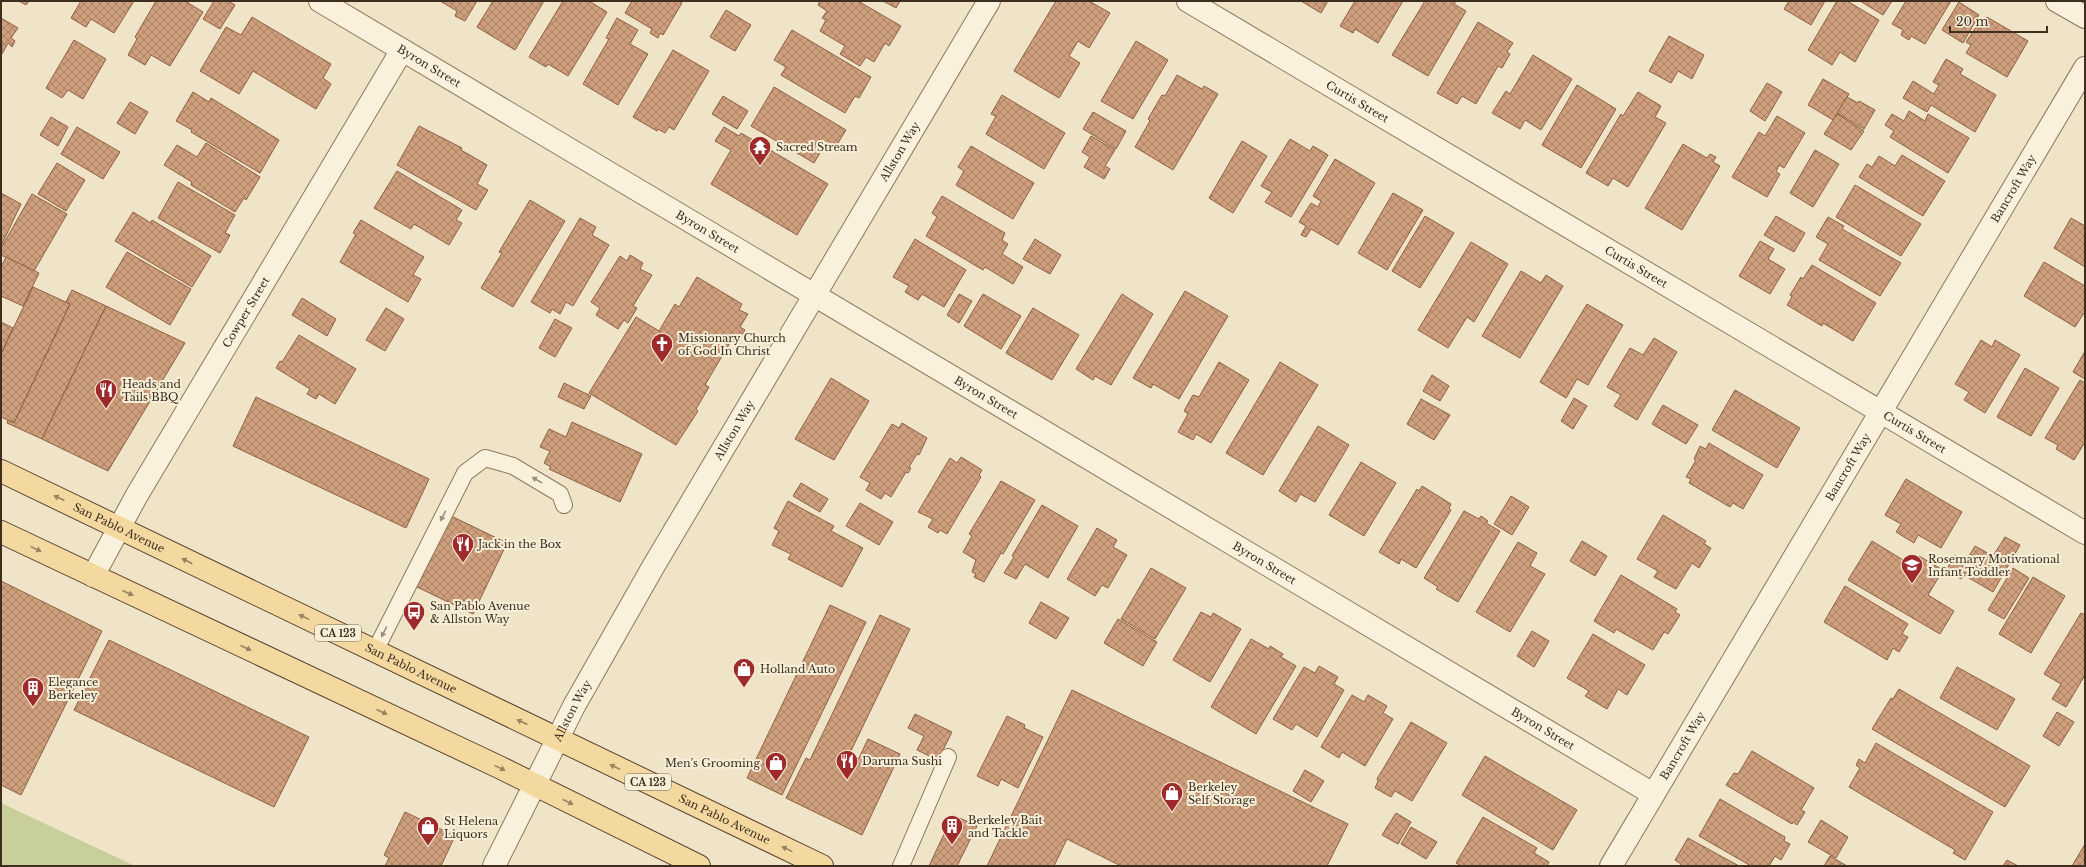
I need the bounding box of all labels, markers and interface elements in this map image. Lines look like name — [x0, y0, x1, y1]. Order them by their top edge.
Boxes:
scale bar — [1950, 8, 2047, 34]
text: 20 m — [1956, 14, 1988, 29]
street label: Byron Street — [395, 42, 464, 91]
street label: Curtis Street — [1323, 77, 1392, 126]
street label: Allston Way — [876, 119, 923, 185]
temple icon: Sacred Stream — [747, 134, 773, 167]
place label: Sacred Stream — [776, 140, 858, 154]
street label: Bancroft Way — [1988, 152, 2039, 225]
street label: Byron Street — [673, 207, 743, 256]
street label: Curtis Street — [1602, 243, 1671, 291]
street label: Cowper Street — [219, 273, 273, 350]
church icon: Missionary Church of God In Christ — [649, 331, 675, 364]
place label: Missionary Church of God In Christ — [678, 331, 786, 358]
street label: Byron Street — [952, 373, 1021, 422]
restaurant icon: Heads and Tails BBQ — [93, 377, 119, 410]
place label: Heads and Tails BBQ — [122, 377, 182, 404]
street label: Allston Way — [711, 398, 757, 463]
street label: Curtis Street — [1881, 408, 1949, 457]
street label: Bancroft Way — [1822, 431, 1874, 504]
one-way arrow — [531, 477, 542, 484]
one-way arrow — [53, 495, 65, 501]
street label: San Pablo Avenue — [71, 500, 167, 556]
one-way arrow — [440, 510, 446, 522]
restaurant icon: Jack in the Box — [450, 531, 476, 564]
place label: Jack in the Box — [476, 537, 562, 551]
street label: Byron Street — [1230, 539, 1300, 588]
one-way arrow — [30, 546, 42, 552]
school or university icon: Rosemary Motivational Infant Toddler — [1899, 552, 1925, 585]
place label: Rosemary Motivational Infant Toddler — [1928, 552, 2060, 579]
one-way arrow — [181, 557, 193, 564]
one-way arrow — [122, 590, 133, 596]
bus stop icon: San Pablo Avenue & Allston Way — [401, 599, 427, 632]
place label: San Pablo Avenue & Allston Way — [430, 599, 530, 626]
one-way arrow — [299, 614, 310, 620]
road number: CA 123 — [315, 625, 361, 641]
one-way arrow — [381, 626, 387, 638]
street label: San Pablo Avenue — [363, 640, 459, 696]
one-way arrow — [240, 645, 251, 651]
shop icon: Holland Auto — [731, 656, 757, 689]
place label: Holland Auto — [760, 662, 835, 676]
building icon: Elegance Berkeley — [20, 675, 46, 708]
place label: Elegance Berkeley — [48, 675, 98, 702]
street label: Allston Way — [550, 678, 594, 744]
street label: Byron Street — [1509, 704, 1578, 753]
one-way arrow — [377, 709, 388, 715]
street label: Bancroft Way — [1657, 709, 1708, 782]
one-way arrow — [516, 719, 528, 725]
restaurant icon: Daruma Sushi — [834, 748, 860, 781]
shop icon: Men’s Grooming — [763, 750, 789, 783]
place label: Daruma Sushi — [862, 754, 942, 768]
place label: Men’s Grooming — [665, 756, 760, 770]
one-way arrow — [610, 763, 621, 770]
one-way arrow — [494, 765, 505, 771]
road number: CA 123 — [625, 774, 671, 790]
shop icon: Berkeley Self Storage — [1159, 780, 1185, 813]
place label: Berkeley Self Storage — [1188, 780, 1255, 807]
street label: San Pablo Avenue — [676, 791, 773, 847]
one-way arrow — [563, 799, 574, 805]
building icon: Berkeley Bait and Tackle — [939, 813, 965, 846]
place label: Berkeley Bait and Tackle — [968, 813, 1044, 840]
shop icon: St Helena Liquors — [415, 814, 441, 847]
place label: St Helena Liquors — [444, 814, 499, 841]
one-way arrow — [781, 846, 792, 852]

